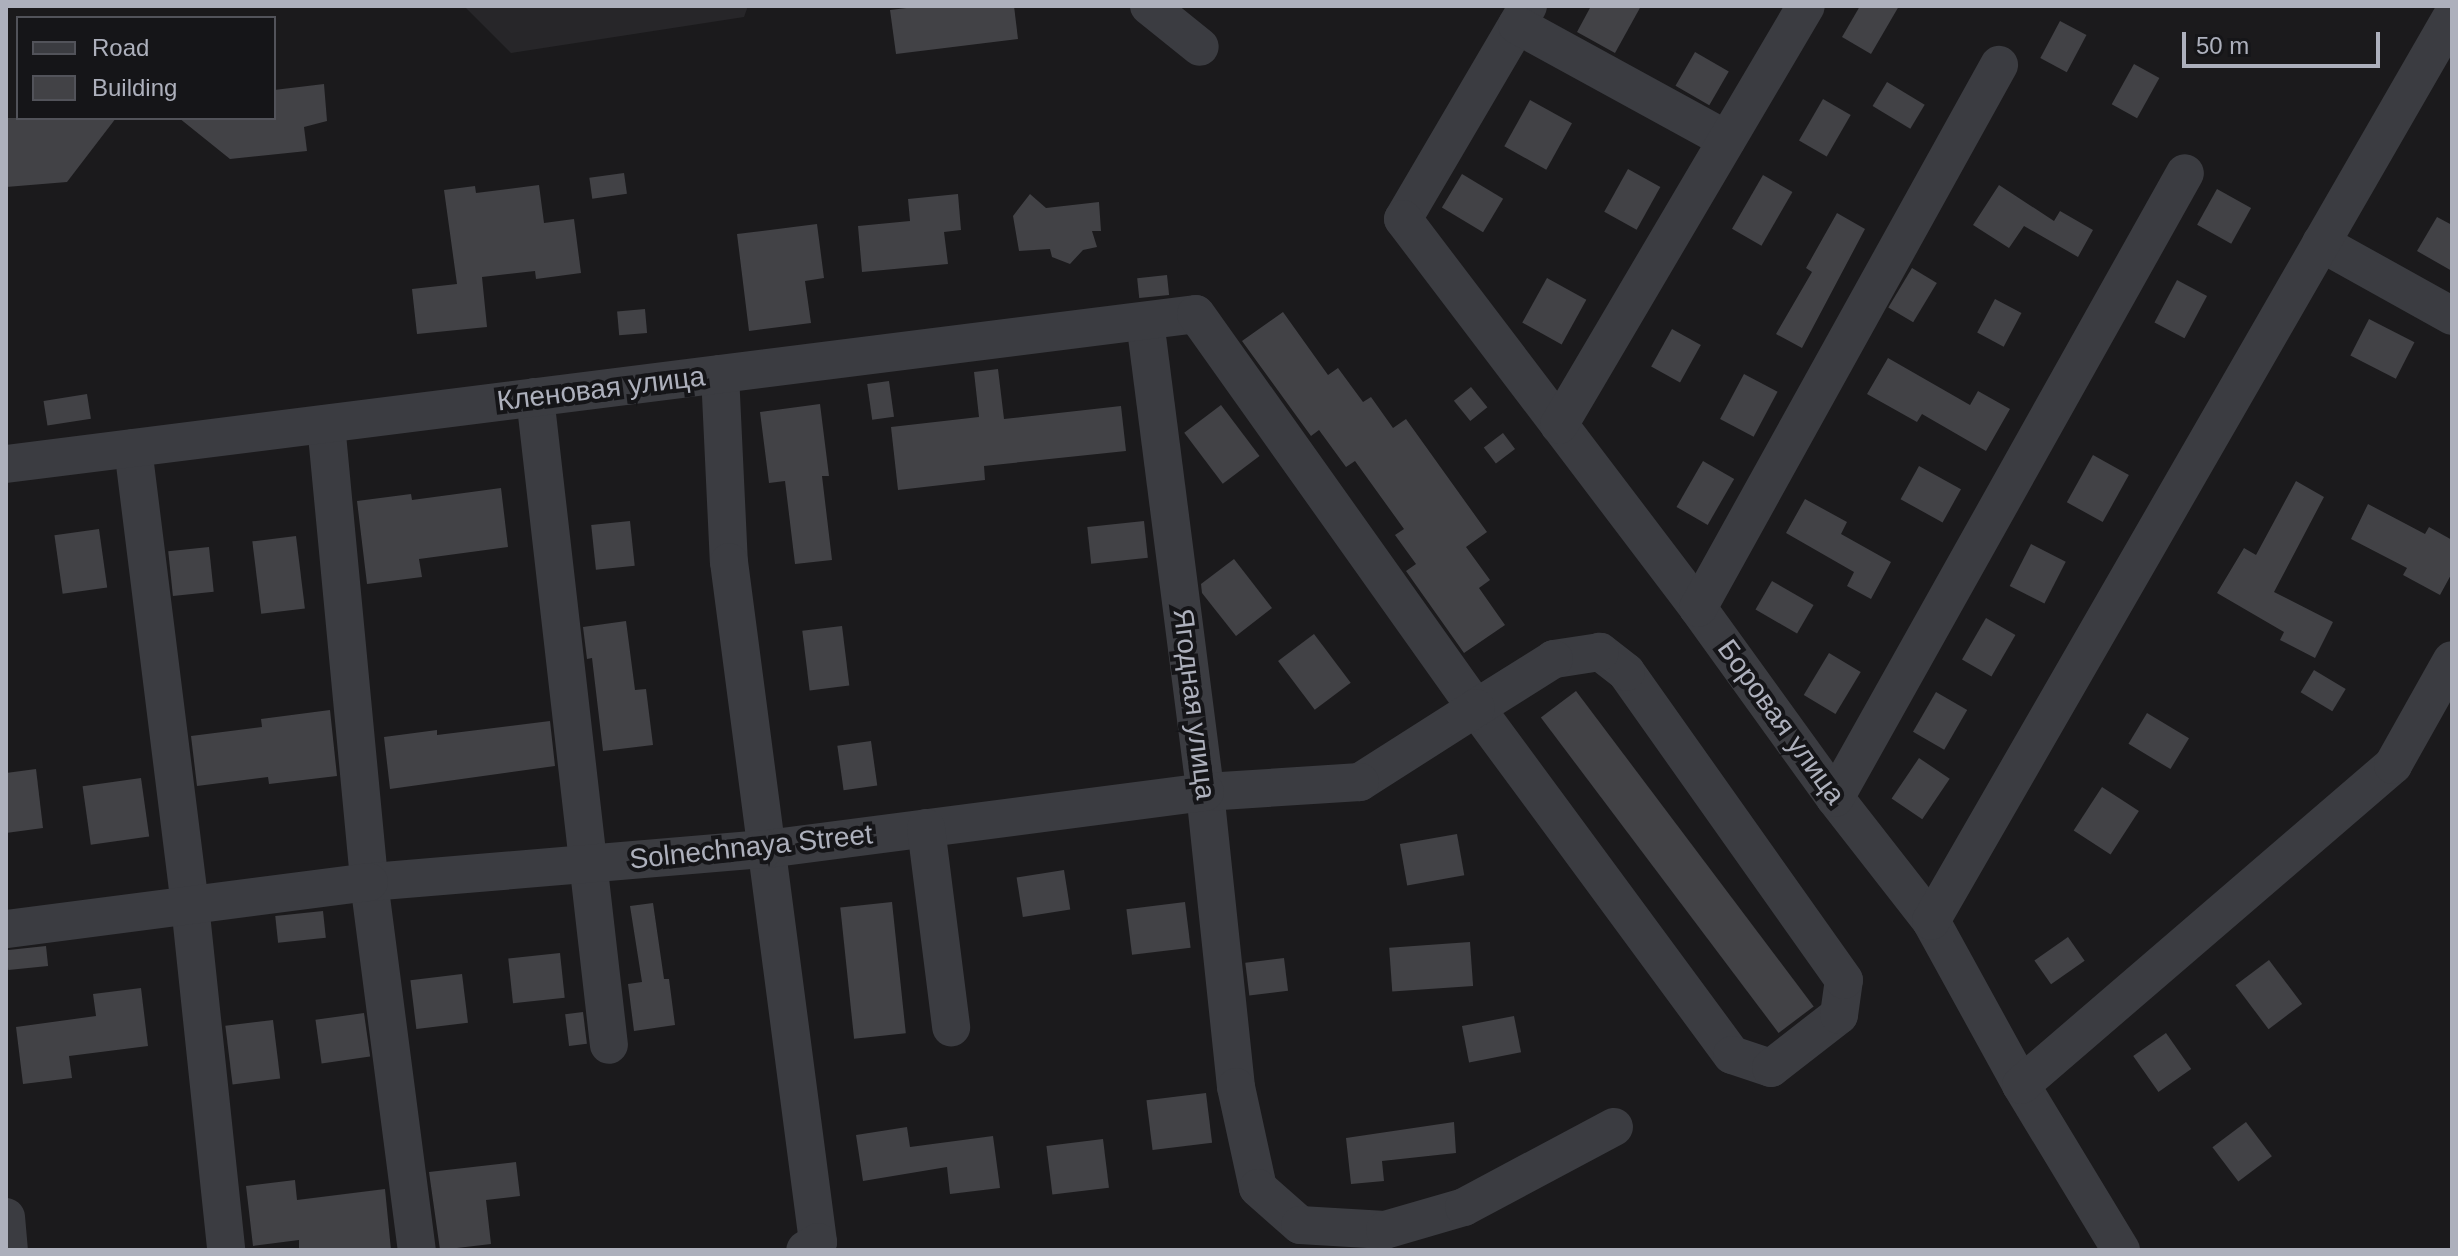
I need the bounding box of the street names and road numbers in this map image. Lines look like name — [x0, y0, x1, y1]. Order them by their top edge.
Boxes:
street label: Кленовая улица — [495, 360, 707, 418]
street label: Ягодная улица — [1166, 607, 1222, 801]
street label: Боровая улица — [1710, 633, 1852, 811]
street label: Solnechnaya Street — [628, 818, 874, 876]

